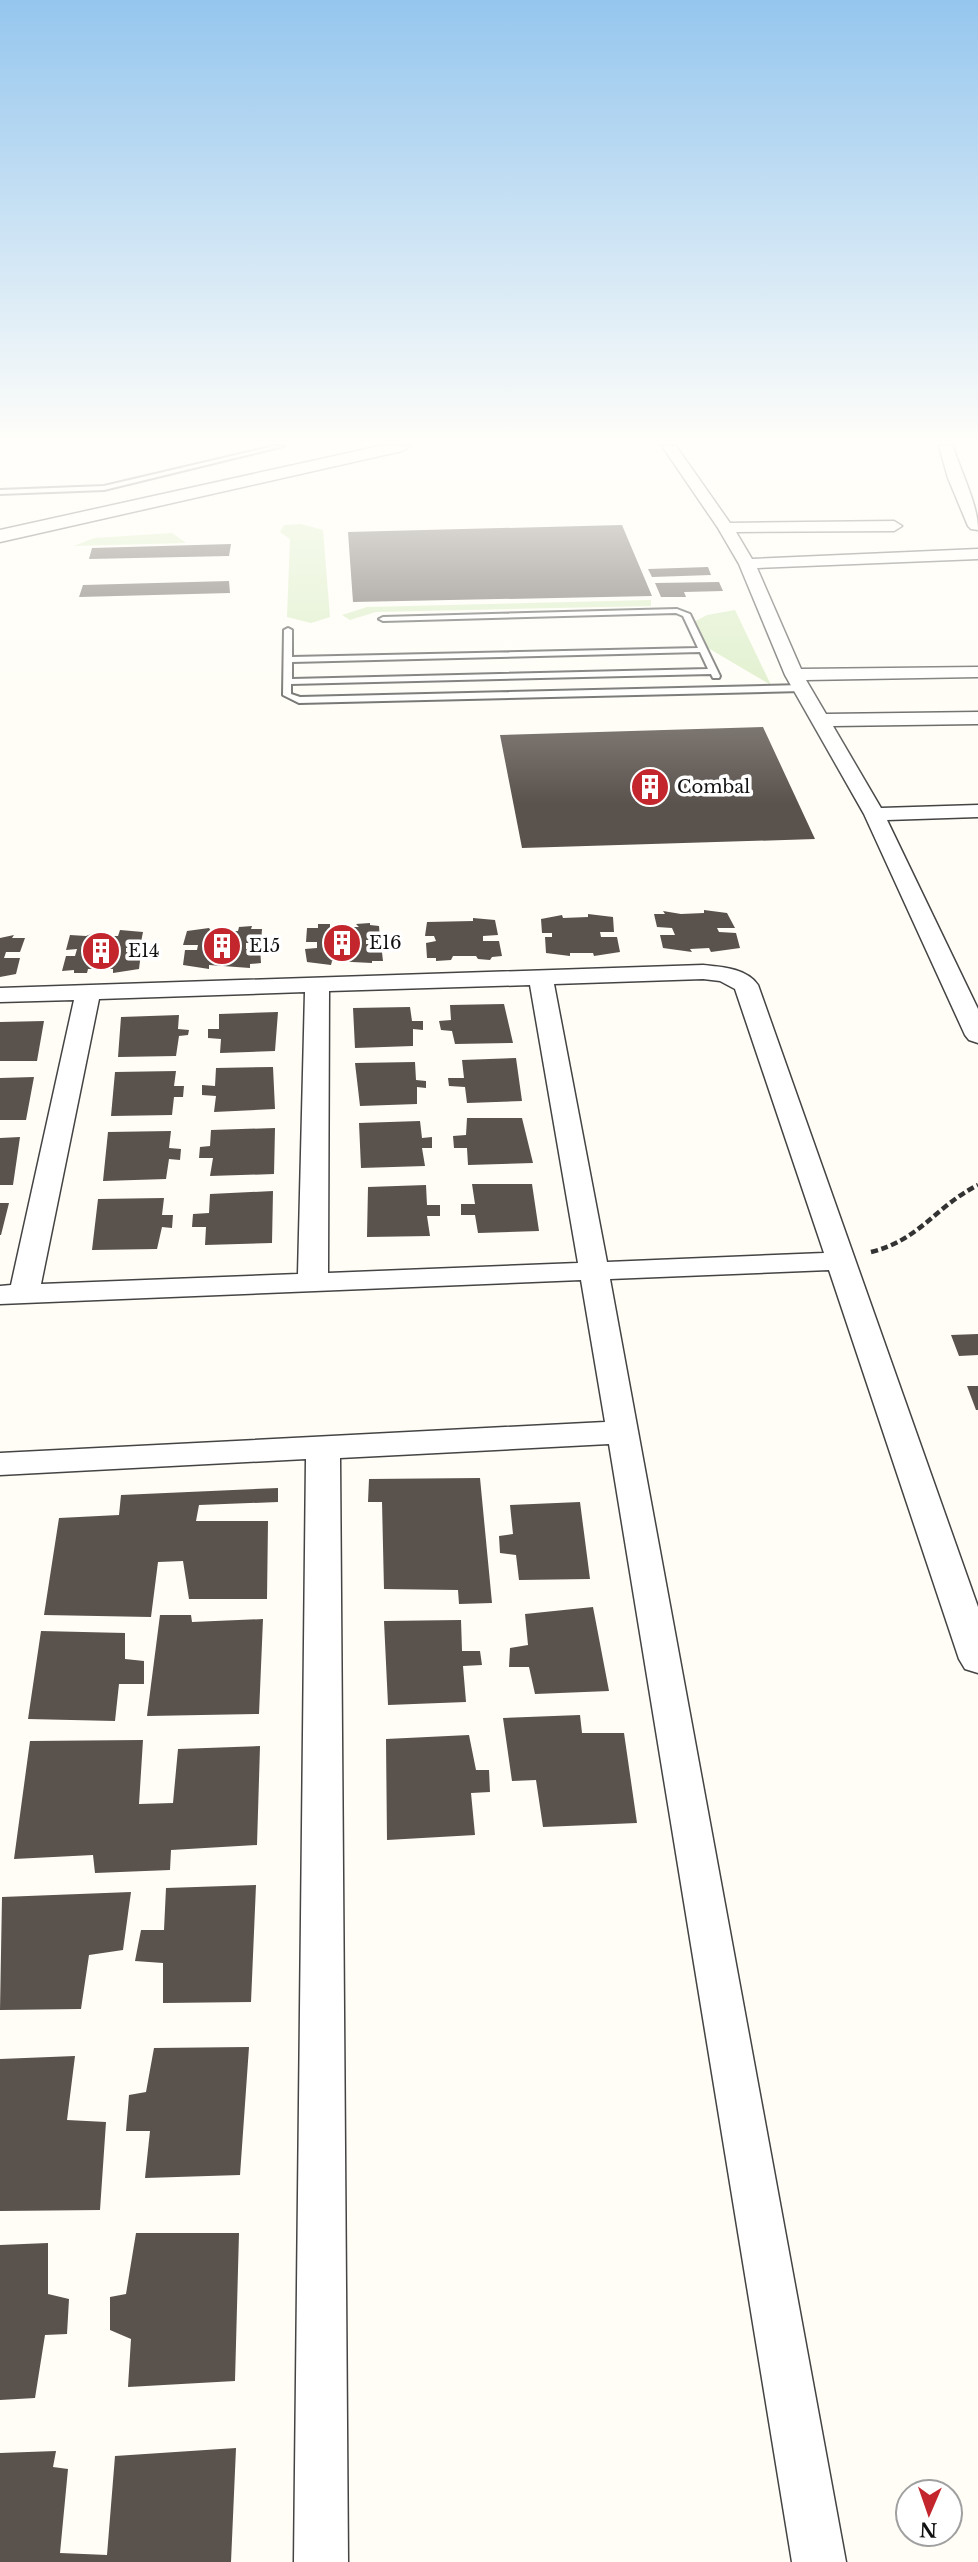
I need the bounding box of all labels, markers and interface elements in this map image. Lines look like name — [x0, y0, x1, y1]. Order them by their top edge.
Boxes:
building icon: Combal — [629, 766, 671, 808]
place label: Combal — [677, 776, 750, 798]
building icon: E16 — [321, 922, 363, 964]
building icon: E15 — [201, 925, 243, 967]
building icon: E14 — [80, 930, 122, 972]
place label: E16 — [369, 932, 402, 954]
place label: E15 — [249, 935, 280, 957]
place label: E14 — [128, 940, 160, 962]
north arrow — [894, 2478, 964, 2548]
text: N — [919, 2518, 938, 2541]

